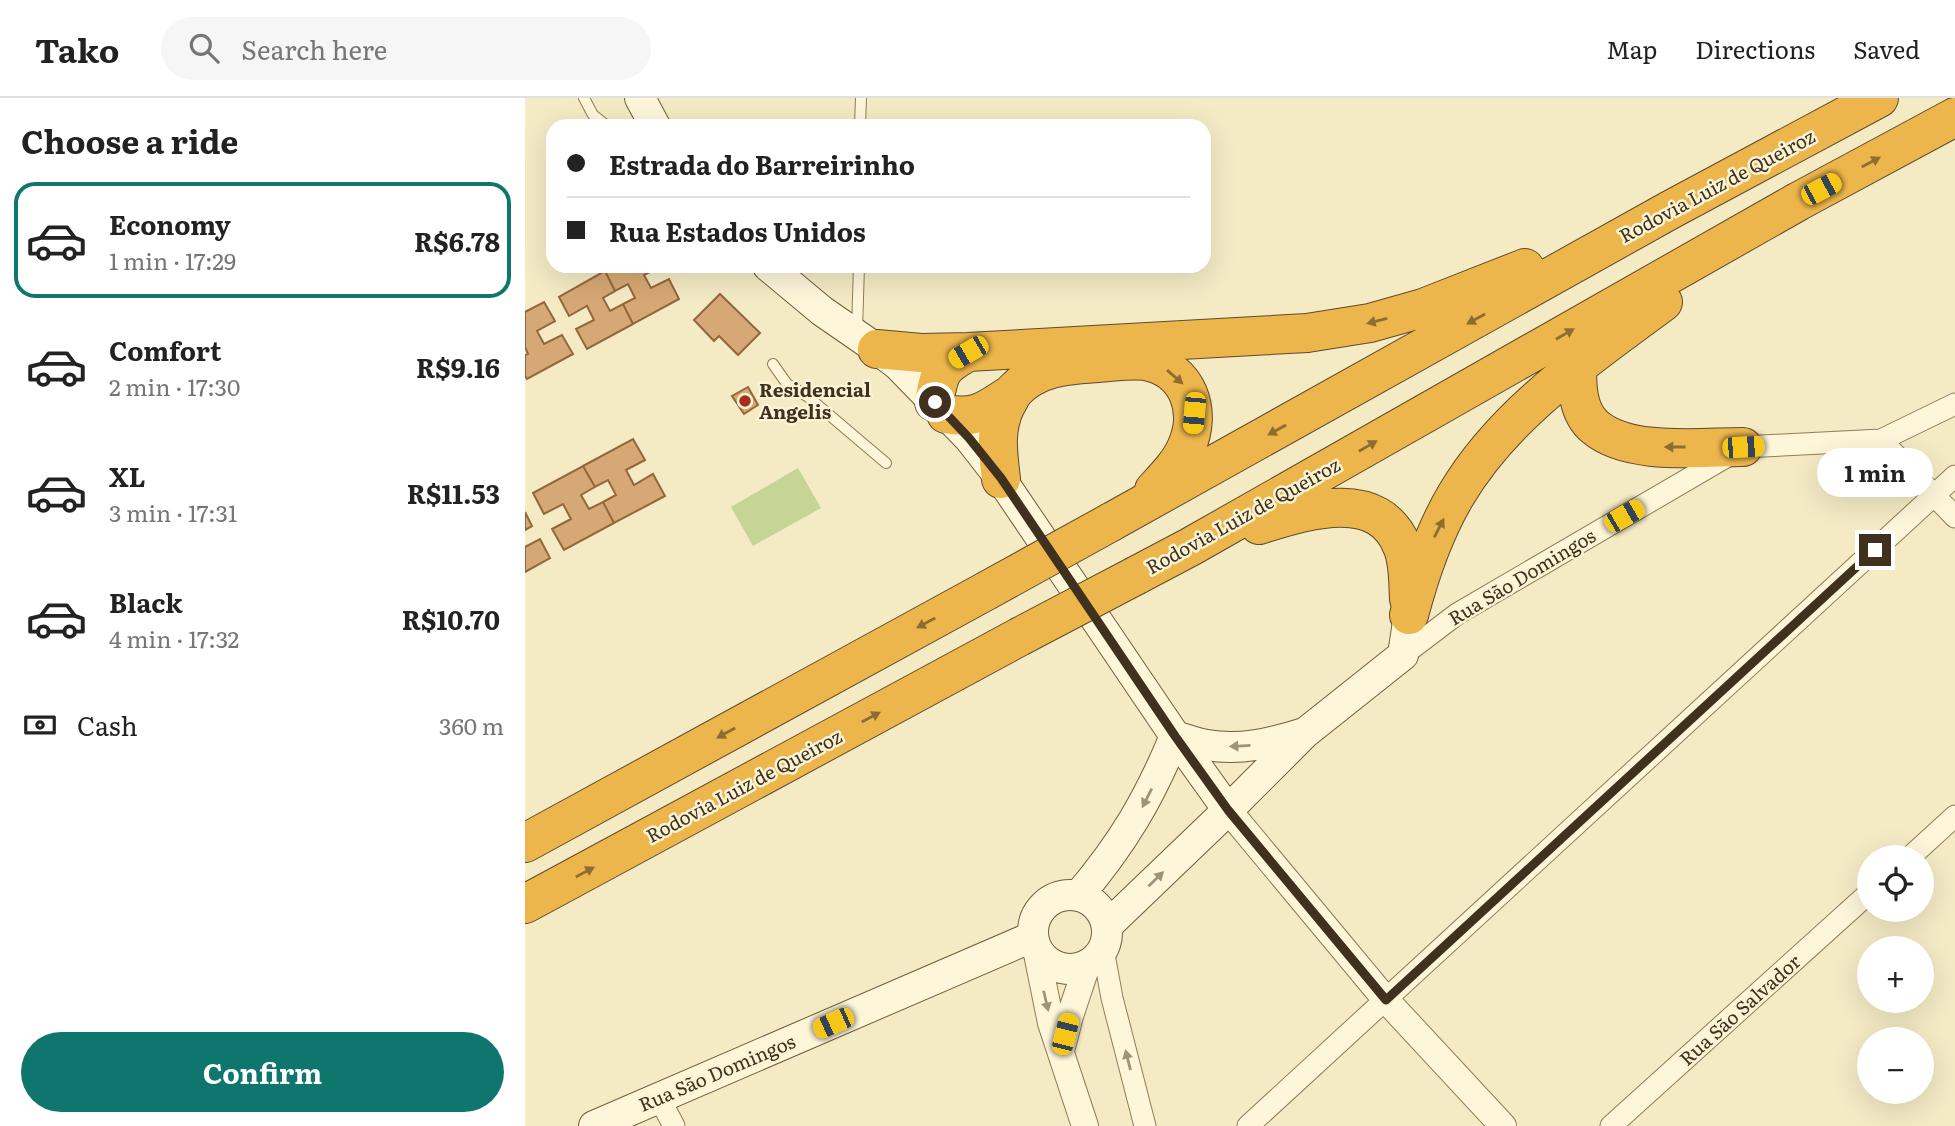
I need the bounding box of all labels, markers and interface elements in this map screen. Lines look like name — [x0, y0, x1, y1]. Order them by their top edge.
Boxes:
search box — [161, 17, 651, 80]
text: Tako — [35, 24, 119, 73]
icon: search — [185, 29, 223, 67]
text: Search here — [241, 29, 387, 68]
text: Map — [1606, 31, 1657, 66]
text: Directions — [1695, 31, 1815, 66]
text: Saved — [1853, 31, 1920, 66]
text: Choose a ride — [21, 116, 238, 164]
street label: Rodovia Luiz de Queiroz — [1614, 122, 1819, 249]
text: Estrada do Barreirinho — [609, 144, 915, 183]
one-way arrow — [1861, 157, 1881, 168]
car — [1798, 170, 1845, 208]
text: Economy — [109, 204, 231, 243]
icon: car — [25, 209, 88, 272]
text: Rua Estados Unidos — [609, 211, 866, 250]
text: R$6.78 — [414, 221, 500, 260]
text: 1 min · 17:29 — [109, 243, 236, 277]
one-way arrow — [1466, 313, 1485, 325]
one-way arrow — [1366, 316, 1388, 327]
one-way arrow — [1556, 328, 1575, 340]
text: Comfort — [109, 330, 221, 369]
car — [945, 332, 992, 372]
icon: car — [25, 335, 88, 398]
text: R$9.16 — [416, 347, 500, 386]
text: 2 min · 17:30 — [109, 369, 240, 403]
one-way arrow — [1166, 369, 1184, 385]
place label: Residencial Angelis — [759, 375, 871, 425]
route start — [919, 386, 951, 418]
car — [1182, 391, 1207, 435]
marker: Residencial Angelis — [737, 393, 753, 409]
one-way arrow — [1267, 424, 1286, 436]
car — [1722, 435, 1765, 459]
one-way arrow — [1358, 440, 1377, 452]
one-way arrow — [1664, 441, 1686, 453]
callout: 1 min — [1817, 448, 1933, 498]
street label: Rodovia Luiz de Queiroz — [1140, 450, 1345, 580]
text: 1 min — [1844, 455, 1906, 489]
text: XL — [109, 456, 146, 495]
icon: car — [25, 461, 88, 524]
text: R$11.53 — [407, 473, 500, 512]
text: 3 min · 17:31 — [109, 495, 237, 529]
car — [1601, 496, 1648, 536]
one-way arrow — [1433, 517, 1445, 537]
street label: Rua São Domingos — [1442, 521, 1601, 631]
route end — [1859, 534, 1891, 566]
text: Black — [109, 582, 183, 621]
icon: car — [25, 587, 88, 650]
text: R$10.70 — [402, 599, 500, 638]
one-way arrow — [916, 618, 936, 629]
text: 4 min · 17:32 — [109, 621, 239, 655]
text: Cash — [77, 705, 138, 744]
icon: cash — [21, 706, 59, 744]
text: 360 m — [439, 708, 504, 742]
one-way arrow — [862, 711, 881, 723]
street label: Rodovia Luiz de Queiroz — [641, 722, 846, 849]
one-way arrow — [716, 727, 736, 739]
one-way arrow — [1229, 741, 1251, 752]
one-way arrow — [1141, 788, 1153, 808]
map controls — [1857, 845, 1934, 1104]
button: locate — [1857, 845, 1934, 922]
one-way arrow — [575, 866, 595, 878]
one-way arrow — [1147, 872, 1164, 888]
button: + — [1857, 936, 1934, 1013]
street label: Rua São Salvador — [1672, 947, 1806, 1071]
one-way arrow — [1041, 990, 1052, 1012]
car — [810, 1005, 857, 1041]
car — [1050, 1011, 1081, 1057]
street label: Rua São Domingos — [634, 1026, 800, 1118]
button: − — [1857, 1027, 1934, 1104]
button: Confirm — [21, 1032, 504, 1112]
one-way arrow — [1122, 1049, 1133, 1071]

